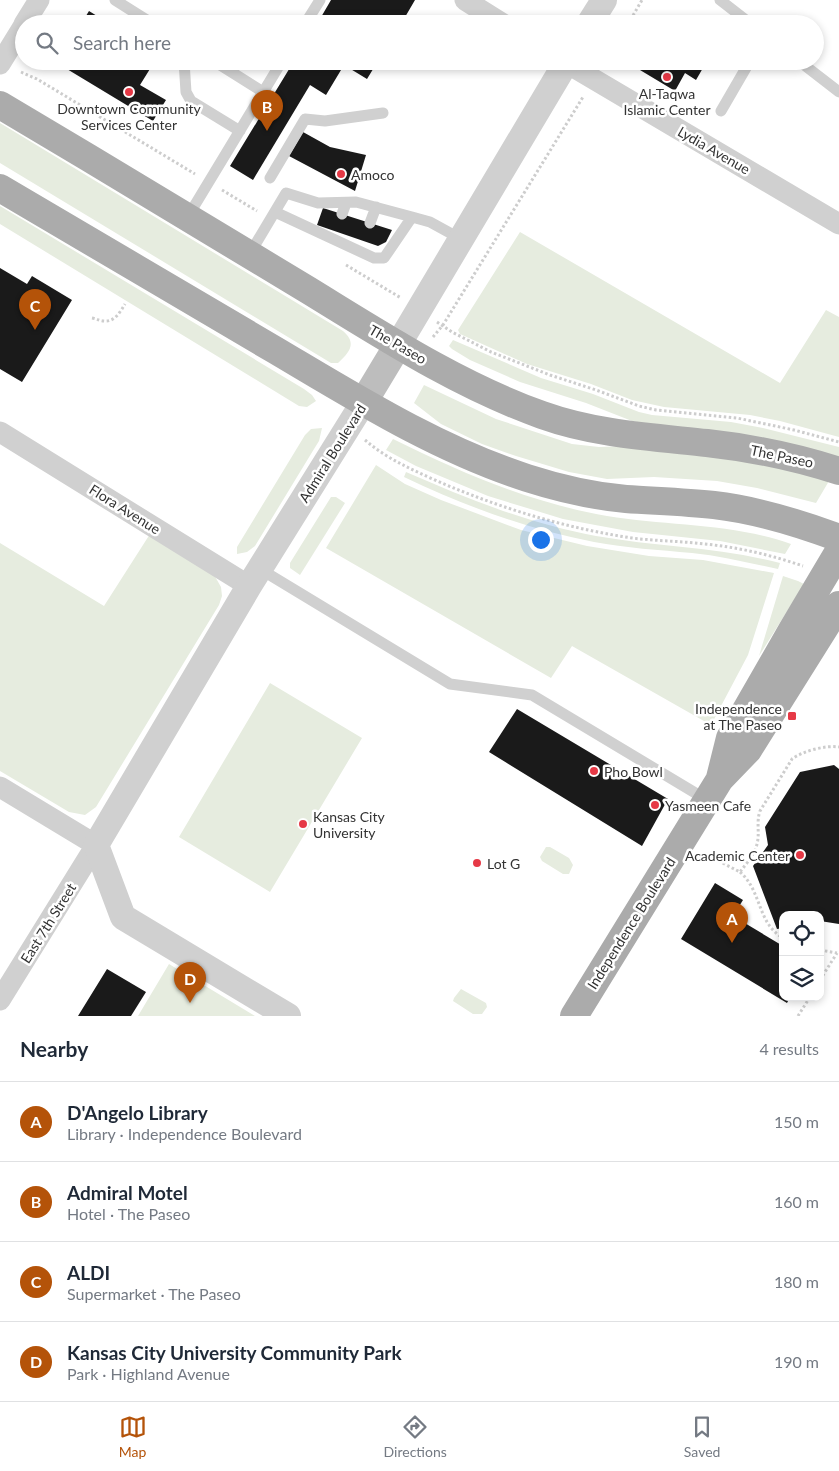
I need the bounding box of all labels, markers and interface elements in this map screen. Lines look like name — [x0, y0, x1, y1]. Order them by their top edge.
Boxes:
search box — [15, 15, 824, 70]
icon: search — [33, 29, 61, 57]
text: Search here — [73, 31, 171, 54]
marker: Al-Taqwa Islamic Center — [661, 71, 673, 83]
place label: Al-Taqwa Islamic Center — [624, 85, 710, 118]
marker: Downtown Community Services Center — [123, 86, 135, 98]
pin: B — [251, 90, 283, 131]
place label: Downtown Community Services Center — [57, 100, 202, 133]
street label: Lydia Avenue — [675, 123, 753, 177]
place label: Amoco — [351, 166, 394, 183]
marker: Amoco — [335, 168, 347, 180]
pin: C — [19, 289, 51, 330]
street label: The Paseo — [366, 321, 430, 367]
street label: Admiral Boulevard — [295, 401, 369, 505]
street label: The Paseo — [749, 441, 815, 471]
street label: Flora Avenue — [86, 480, 164, 538]
your location — [528, 527, 554, 553]
place label: Independence at The Paseo — [695, 700, 782, 733]
marker: Independence at The Paseo — [786, 710, 798, 722]
place label: Pho Bowl — [604, 763, 663, 780]
marker: Pho Bowl — [588, 765, 600, 777]
place label: Yasmeen Cafe — [665, 797, 751, 814]
marker: Yasmeen Cafe — [649, 799, 661, 811]
place label: Kansas City University — [313, 808, 385, 841]
marker: Kansas City University — [297, 818, 309, 830]
place label: Academic Center — [685, 847, 790, 864]
marker: Academic Center — [794, 849, 806, 861]
street label: Independence Boulevard — [583, 854, 679, 992]
place label: Lot G — [487, 855, 520, 872]
marker: Lot G — [471, 857, 483, 869]
street label: East 7th Street — [17, 880, 79, 966]
pin: A — [716, 902, 748, 943]
map controls — [779, 911, 824, 1001]
button: locate — [779, 911, 824, 956]
button: layers — [779, 956, 824, 1001]
pin: D — [174, 962, 206, 1003]
text: Nearby — [20, 1036, 88, 1061]
text: 4 results — [759, 1039, 819, 1058]
text: D'Angelo Library — [67, 1101, 208, 1124]
text: A — [30, 1112, 42, 1131]
text: 150 m — [774, 1112, 819, 1131]
text: Library · Independence Boulevard — [67, 1124, 302, 1143]
text: Admiral Motel — [67, 1181, 188, 1204]
text: B — [31, 1192, 41, 1211]
text: 160 m — [774, 1192, 819, 1211]
text: Hotel · The Paseo — [67, 1204, 190, 1223]
text: ALDI — [67, 1261, 110, 1284]
text: C — [31, 1272, 41, 1291]
text: 180 m — [774, 1272, 819, 1291]
text: Supermarket · The Paseo — [67, 1284, 241, 1303]
text: Kansas City University Community Park — [67, 1341, 402, 1364]
text: D — [30, 1352, 42, 1371]
text: 190 m — [774, 1352, 819, 1371]
text: Park · Highland Avenue — [67, 1364, 230, 1383]
tab: Map — [119, 1413, 147, 1460]
tab: Directions — [384, 1413, 447, 1460]
tab: Saved — [684, 1413, 720, 1460]

